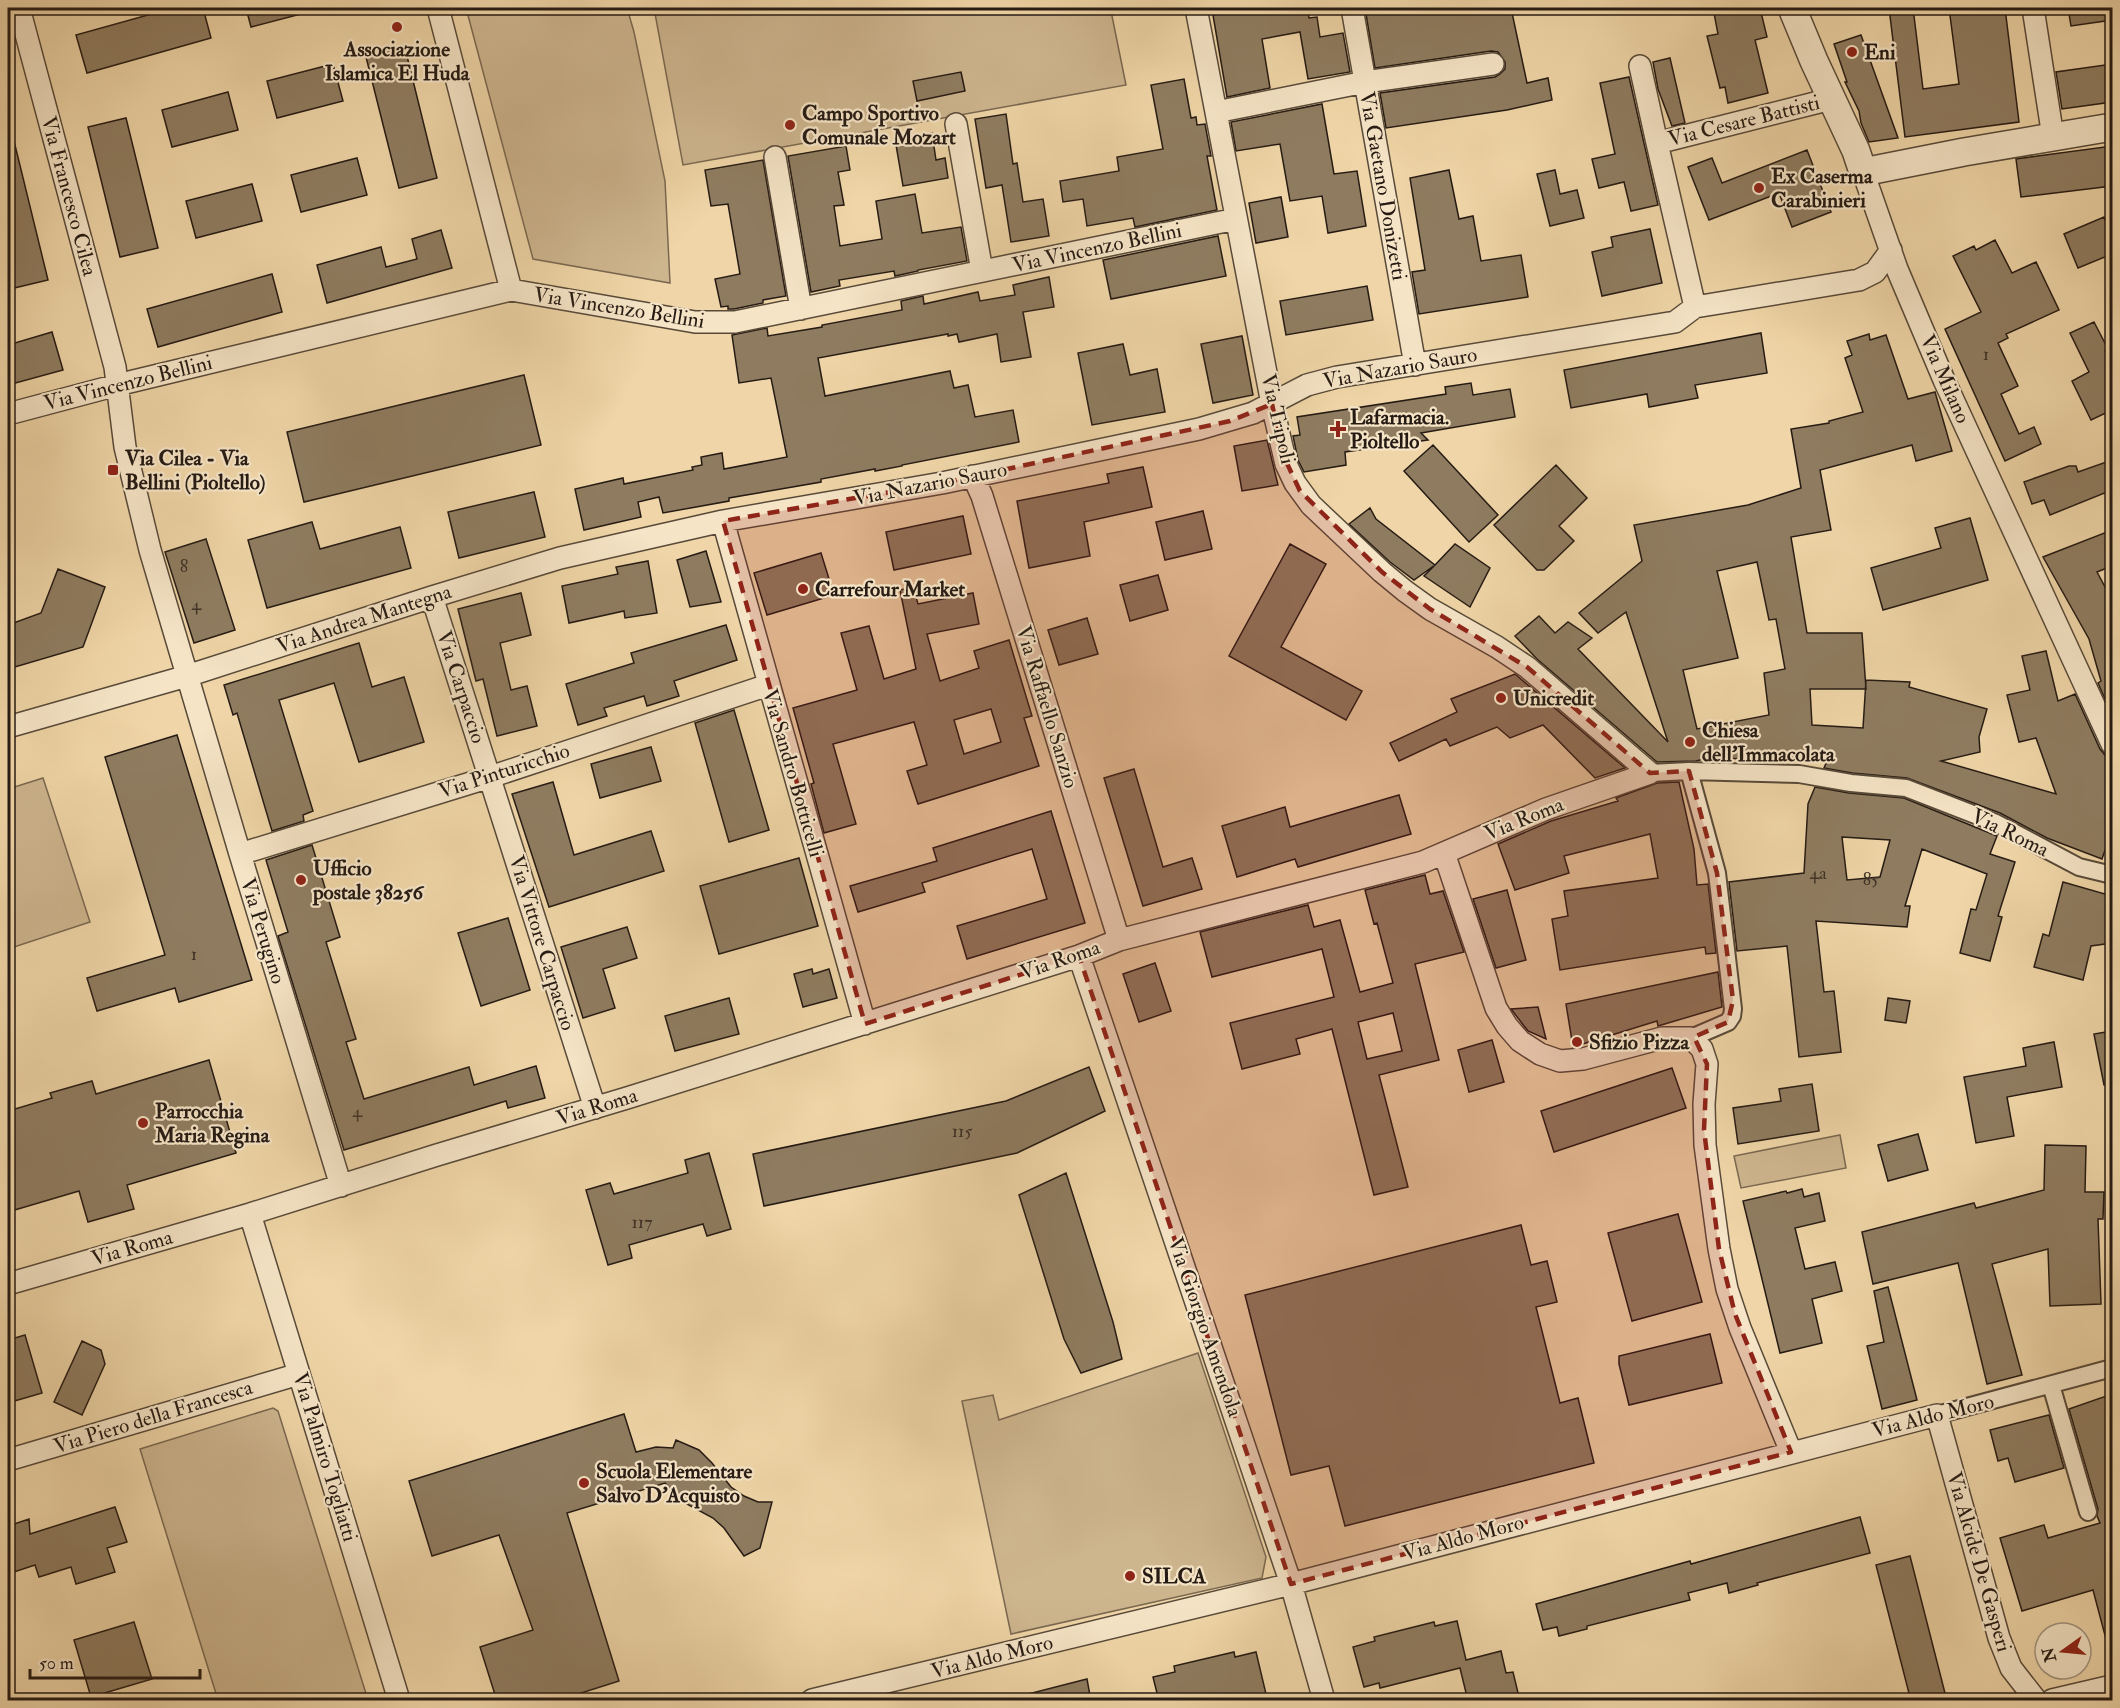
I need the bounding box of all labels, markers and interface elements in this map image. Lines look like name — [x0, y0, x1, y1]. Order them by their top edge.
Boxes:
marker: Associazione Islamica El Huda — [390, 20, 404, 34]
place label: Associazione Islamica El Huda — [325, 36, 471, 87]
place label: Eni — [1864, 39, 1896, 66]
marker: Eni — [1845, 45, 1859, 59]
street label: Via Cesare Battisti — [1665, 89, 1823, 153]
street label: Via Gaetano Donizetti — [1353, 90, 1413, 283]
place label: Campo Sportivo Comunale Mozart — [802, 100, 956, 151]
street label: Via Francesco Cilea — [35, 113, 103, 279]
marker: Campo Sportivo Comunale Mozart — [783, 118, 797, 132]
place label: Ex Caserma Carabinieri — [1771, 163, 1874, 214]
marker: Ex Caserma Carabinieri — [1752, 181, 1766, 195]
street label: Via Vincenzo Bellini — [1010, 217, 1185, 279]
street label: Via Vincenzo Bellini — [532, 281, 707, 335]
street label: Via Milano — [1914, 330, 1976, 428]
street label: Via Nazario Sauro — [1321, 341, 1479, 395]
house number: 1 — [1983, 343, 1989, 366]
street label: Via Vincenzo Bellini — [41, 349, 215, 417]
street label: Via Tripoli — [1255, 371, 1302, 467]
place label: Lafarmacia. Pioltello — [1350, 404, 1449, 455]
marker: Lafarmacia. Pioltello — [1331, 422, 1345, 436]
place label: Via Cilea - Via Bellini (Pioltello) — [124, 445, 265, 496]
street label: Via Nazario Sauro — [851, 456, 1009, 512]
marker: Via Cilea - Via Bellini (Pioltello) — [106, 463, 120, 477]
house number: 8 — [180, 555, 188, 578]
place label: Carrefour Market — [815, 576, 965, 603]
street label: Via Andrea Mantegna — [273, 578, 455, 660]
marker: Carrefour Market — [796, 582, 810, 596]
house number: 4 — [191, 593, 202, 616]
street label: Via Raffaello Sanzio — [1009, 622, 1085, 792]
street label: Via Carpaccio — [430, 627, 492, 747]
place label: Unicredit — [1513, 685, 1594, 712]
street label: Via Sandro Botticelli — [756, 686, 830, 861]
marker: Unicredit — [1494, 691, 1508, 705]
place label: Chiesa dell'Immacolata — [1702, 717, 1836, 768]
marker: Chiesa dell'Immacolata — [1683, 735, 1697, 749]
street label: Via Pinturicchio — [435, 737, 573, 805]
street label: Via Roma — [1480, 791, 1568, 847]
street label: Via Roma — [1967, 803, 2054, 864]
street label: Via Vittore Carpaccio — [503, 852, 581, 1034]
place label: Ufficio postale 38256 — [312, 855, 425, 906]
house number: 4a — [1809, 862, 1827, 885]
house number: 85 — [1863, 868, 1879, 891]
marker: Ufficio postale 38256 — [294, 873, 308, 887]
street label: Via Perugino — [234, 875, 292, 987]
street label: Via Roma — [1016, 934, 1104, 986]
house number: 1 — [191, 943, 197, 966]
place label: Sfizio Pizza — [1589, 1029, 1691, 1056]
marker: Sfizio Pizza — [1570, 1035, 1584, 1049]
street label: Via Roma — [553, 1082, 641, 1132]
place label: Parrocchia Maria Regina — [154, 1098, 271, 1149]
house number: 4 — [352, 1100, 363, 1123]
marker: Parrocchia Maria Regina — [136, 1116, 150, 1130]
house number: 115 — [952, 1120, 972, 1143]
house number: 117 — [631, 1211, 653, 1234]
street label: Via Roma — [88, 1223, 176, 1272]
street label: Via Giorgio Amendola — [1162, 1234, 1249, 1421]
street label: Via Palmiro Togliatti — [286, 1369, 364, 1545]
street label: Via Piero della Francesca — [50, 1374, 256, 1460]
street label: Via Aldo Moro — [1869, 1388, 1997, 1444]
place label: Scuola Elementare Salvo D'Acquisto — [596, 1458, 753, 1509]
street label: Via Alcide De Gasperi — [1940, 1469, 2018, 1656]
marker: Scuola Elementare Salvo D'Acquisto — [577, 1476, 591, 1490]
street label: Via Aldo Moro — [1399, 1509, 1527, 1567]
place label: SILCA — [1142, 1563, 1207, 1590]
marker: SILCA — [1123, 1569, 1137, 1583]
north arrow — [2033, 1621, 2093, 1681]
street label: Via Aldo Moro — [928, 1629, 1056, 1685]
scale bar — [30, 1642, 200, 1680]
text: N — [2038, 1644, 2061, 1665]
text: 50 m — [39, 1652, 74, 1675]

